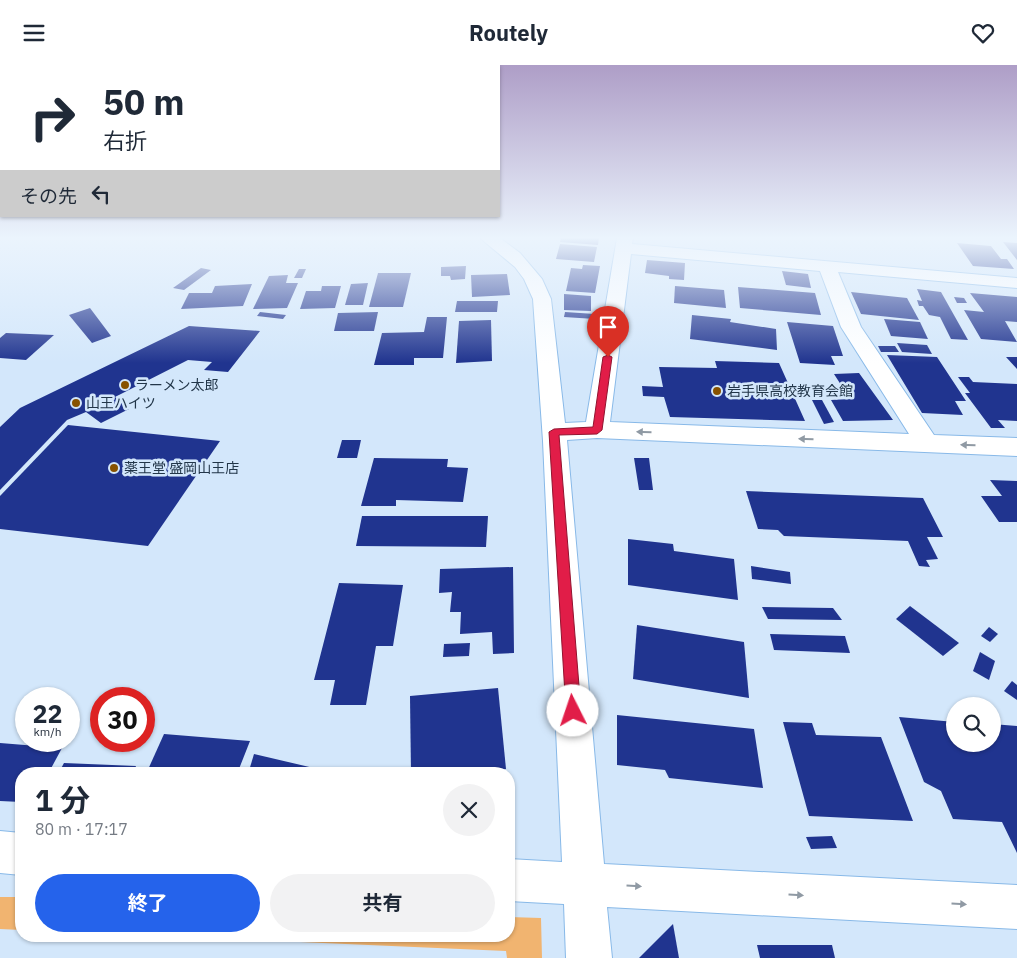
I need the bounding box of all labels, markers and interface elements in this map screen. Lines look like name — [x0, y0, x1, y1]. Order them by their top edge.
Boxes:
text: Routely — [469, 18, 548, 47]
icon: menu — [20, 19, 48, 47]
icon: heart — [969, 19, 997, 47]
text: 50 m — [103, 79, 185, 125]
icon: right — [20, 85, 85, 150]
text: 右折 — [103, 126, 147, 155]
icon: left — [87, 180, 115, 208]
text: その先 — [20, 184, 77, 208]
pin — [587, 306, 629, 357]
icon: arrive — [594, 313, 622, 341]
place label: ラーメン太郎 — [135, 376, 218, 394]
marker: ラーメン太郎 — [119, 379, 131, 391]
place label: 岩手県高校教育会館 — [727, 382, 853, 400]
marker: 岩手県高校教育会館 — [711, 385, 723, 397]
place label: 山王ハイツ — [86, 394, 156, 412]
marker: 山王ハイツ — [70, 397, 82, 409]
one-way arrow — [635, 428, 651, 436]
one-way arrow — [798, 434, 814, 442]
one-way arrow — [960, 441, 976, 449]
place label: 薬王堂 盛岡山王店 — [124, 459, 239, 477]
marker: 薬王堂 盛岡山王店 — [108, 462, 120, 474]
position arrow — [546, 684, 598, 736]
speed limit sign: 30 — [90, 687, 155, 752]
text: 22 — [32, 697, 63, 730]
map controls — [946, 697, 1001, 752]
button: search — [946, 697, 1001, 752]
text: km/h — [33, 724, 62, 739]
text: 1 分 — [35, 780, 90, 819]
button: close — [443, 784, 495, 836]
text: 80 m · 17:17 — [35, 819, 128, 839]
button: 終了 — [35, 874, 260, 932]
button: 共有 — [270, 874, 495, 932]
one-way arrow — [626, 883, 642, 891]
one-way arrow — [789, 892, 805, 900]
one-way arrow — [951, 900, 967, 908]

